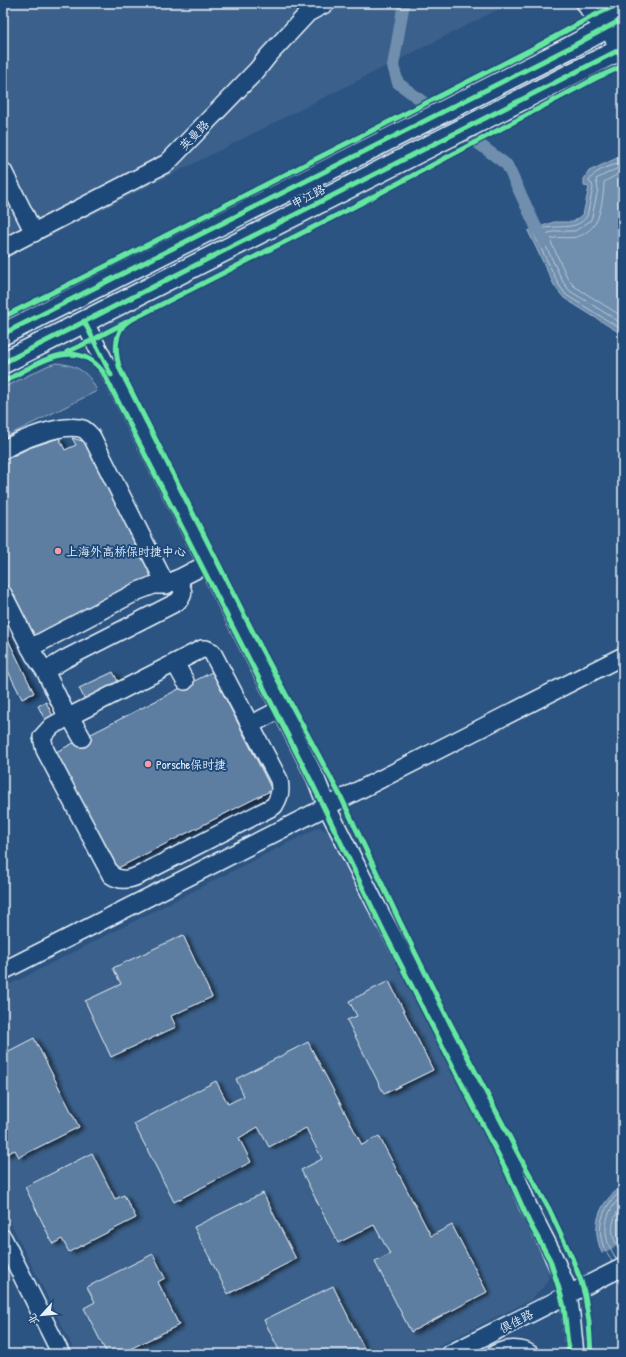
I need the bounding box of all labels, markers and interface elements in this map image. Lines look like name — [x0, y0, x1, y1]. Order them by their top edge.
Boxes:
street label: 英曼路 — [175, 116, 213, 154]
street label: 申江路 — [288, 180, 328, 212]
place label: 上海外高桥保时捷中心 — [66, 543, 186, 560]
marker: 上海外高桥保时捷中心 — [53, 546, 63, 556]
place label: Porsche保时捷 — [156, 756, 226, 773]
marker: Porsche保时捷 — [143, 759, 153, 769]
north arrow — [22, 1295, 62, 1335]
street label: 俱佳路 — [496, 1305, 536, 1337]
text: 北 — [24, 1311, 42, 1328]

